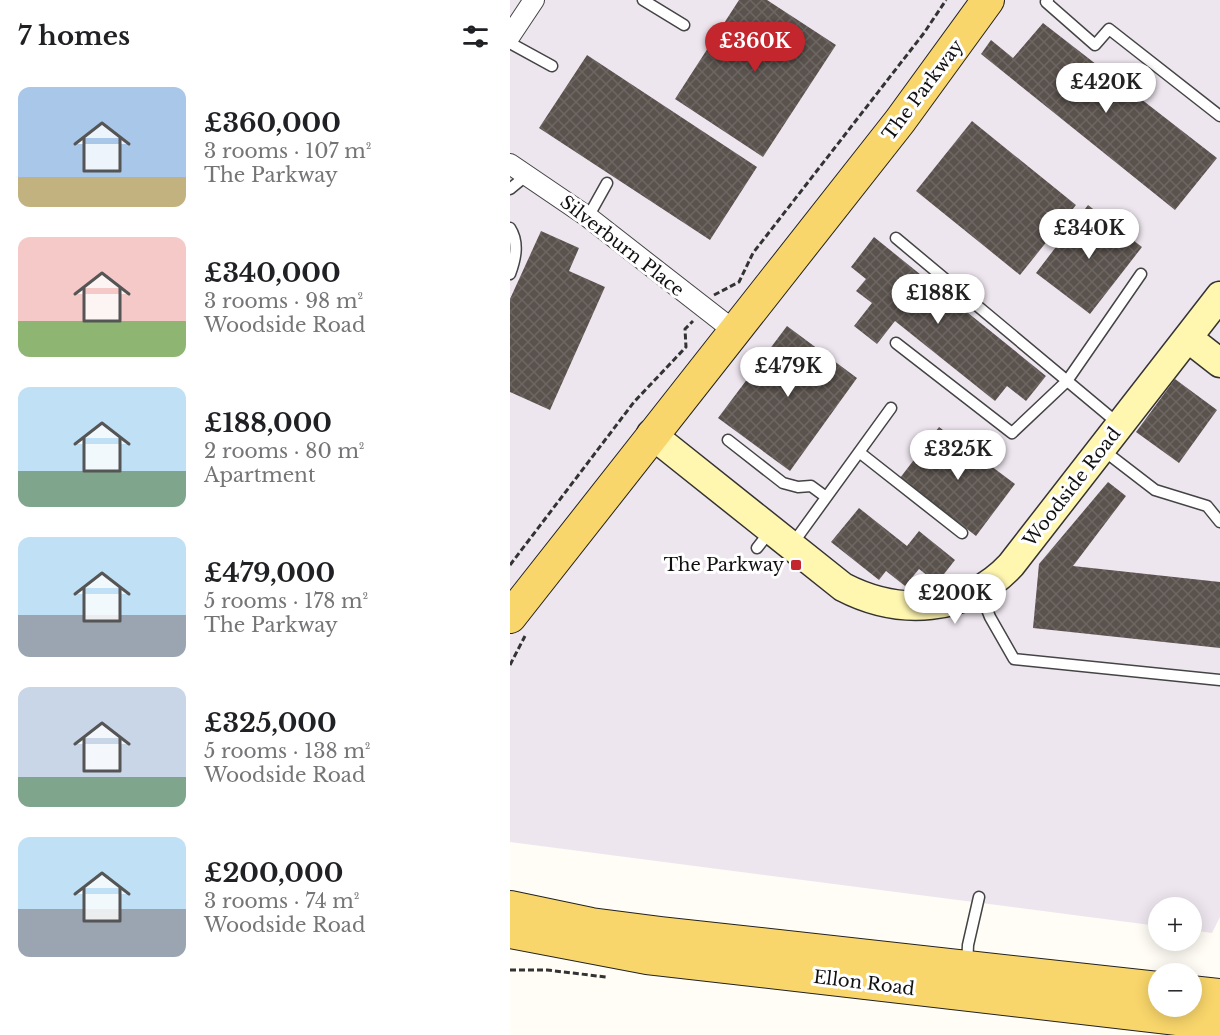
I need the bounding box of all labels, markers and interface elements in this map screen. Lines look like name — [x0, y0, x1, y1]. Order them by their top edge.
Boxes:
text: 7 homes — [18, 20, 130, 52]
icon: filters — [459, 20, 492, 53]
pin: £360K — [713, 22, 797, 73]
text: £360K — [719, 29, 791, 53]
street label: The Parkway — [878, 35, 968, 145]
pin: £420K — [1064, 63, 1148, 114]
text: £420K — [1070, 70, 1142, 94]
text: £360,000 — [204, 107, 341, 139]
icon: home — [66, 111, 138, 183]
text: 3 rooms · 107 m² — [204, 139, 371, 163]
text: The Parkway — [204, 163, 338, 187]
street label: Silverburn Place — [556, 191, 688, 301]
pin: £340K — [1047, 209, 1131, 260]
text: £340K — [1053, 216, 1125, 240]
text: £340,000 — [204, 257, 341, 289]
icon: home — [66, 261, 138, 333]
pin: £188K — [896, 274, 980, 325]
text: £188K — [906, 281, 970, 305]
text: 3 rooms · 98 m² — [204, 289, 363, 313]
text: Woodside Road — [204, 313, 365, 337]
pin: £479K — [746, 347, 830, 398]
text: £479K — [754, 354, 822, 378]
text: £188,000 — [204, 407, 332, 439]
icon: home — [66, 411, 138, 483]
street label: Woodside Road — [1018, 423, 1125, 552]
pin: £325K — [916, 430, 1000, 481]
text: £325K — [924, 437, 992, 461]
text: 2 rooms · 80 m² — [204, 439, 365, 463]
text: Apartment — [204, 463, 315, 487]
place label: The Parkway — [664, 554, 784, 576]
text: £479,000 — [204, 557, 335, 589]
marker: The Parkway — [789, 558, 803, 572]
icon: home — [66, 561, 138, 633]
pin: £200K — [913, 574, 997, 625]
text: £200K — [918, 581, 992, 605]
text: 5 rooms · 178 m² — [204, 589, 368, 613]
text: The Parkway — [204, 613, 338, 637]
text: £325,000 — [204, 707, 337, 739]
icon: home — [66, 711, 138, 783]
text: 5 rooms · 138 m² — [204, 739, 371, 763]
text: Woodside Road — [204, 763, 365, 787]
text: £200,000 — [204, 857, 343, 889]
icon: home — [66, 861, 138, 933]
text: 3 rooms · 74 m² — [204, 889, 360, 913]
map controls — [1148, 897, 1202, 1017]
button: + — [1148, 897, 1202, 951]
text: Woodside Road — [204, 913, 365, 937]
button: − — [1148, 963, 1202, 1017]
street label: Ellon Road — [812, 966, 916, 1000]

